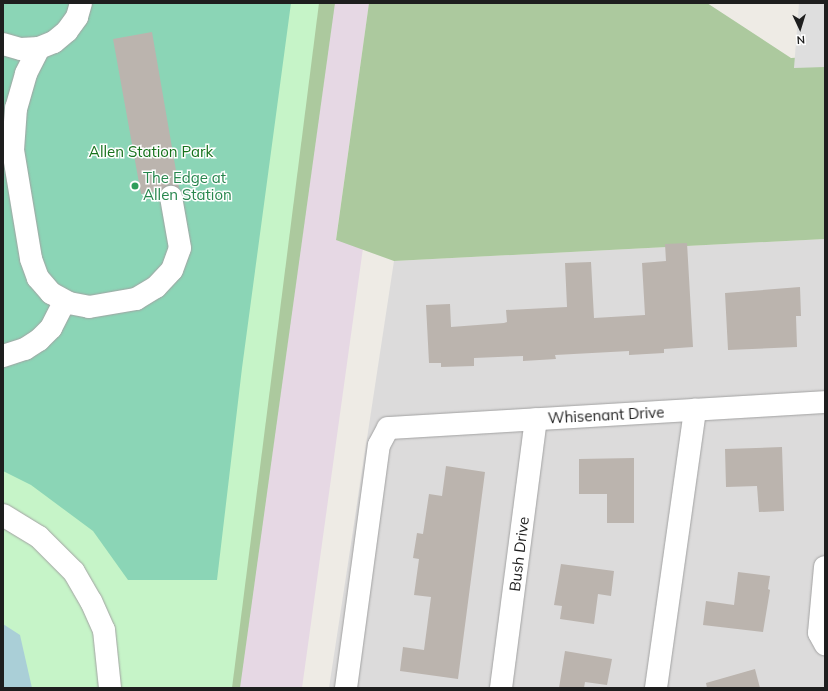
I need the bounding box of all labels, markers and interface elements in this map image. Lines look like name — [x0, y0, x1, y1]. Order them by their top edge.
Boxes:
north arrow — [780, 8, 820, 48]
text: N — [796, 33, 805, 47]
park label: Allen Station Park — [89, 143, 213, 161]
place label: The Edge at Allen Station — [143, 168, 232, 203]
marker: The Edge at Allen Station — [130, 181, 140, 191]
street label: Whisenant Drive — [547, 403, 665, 427]
street label: Bush Drive — [505, 516, 533, 592]

